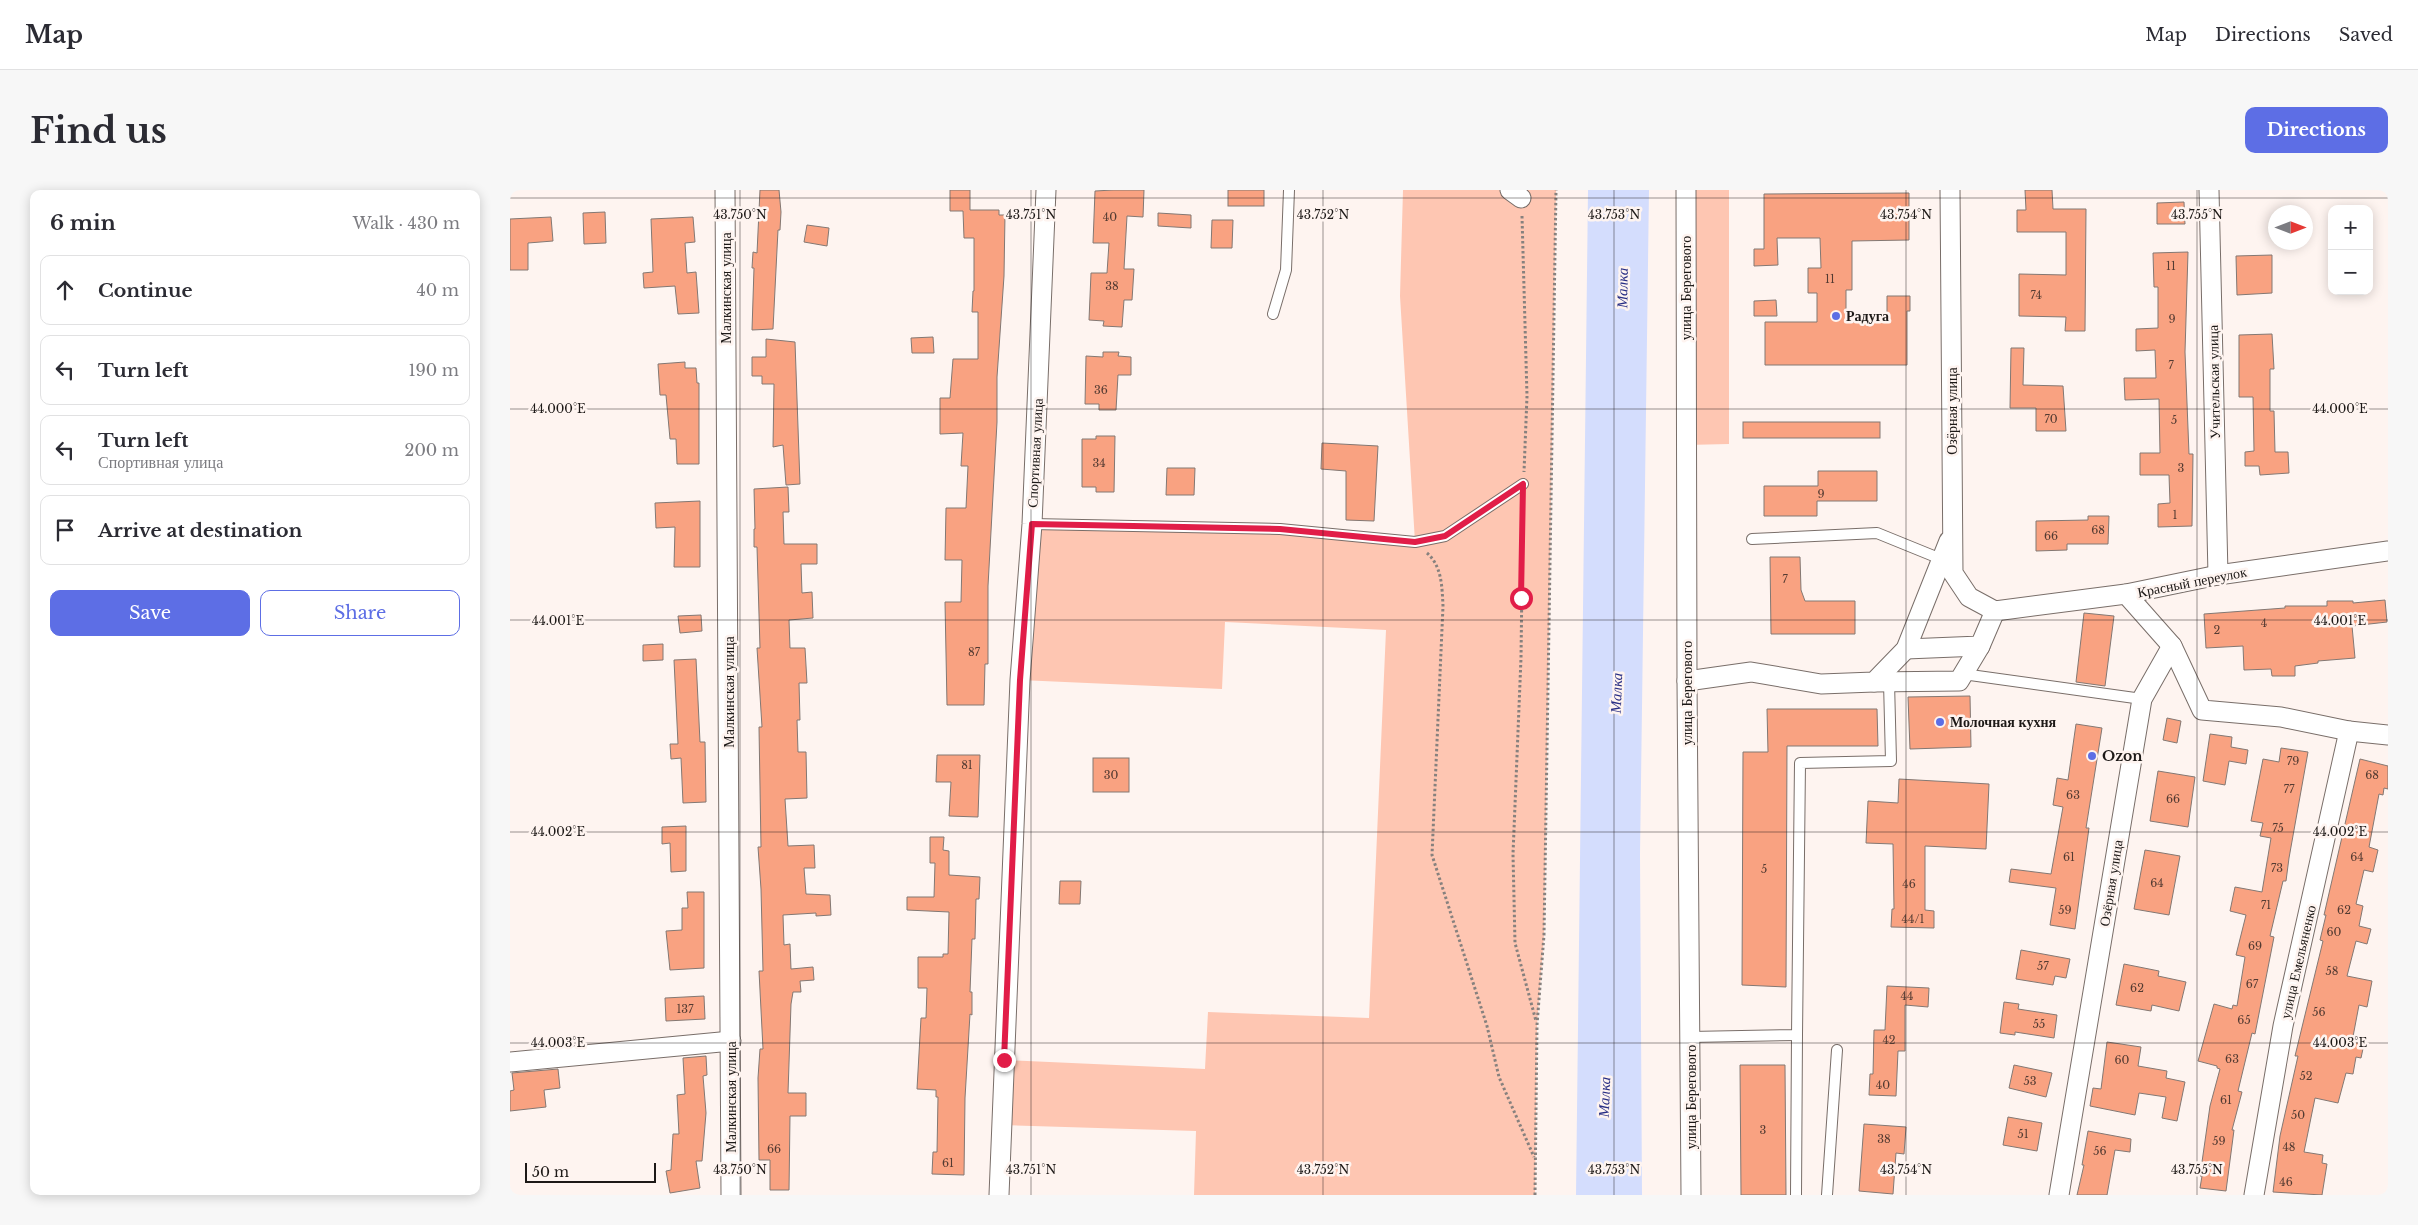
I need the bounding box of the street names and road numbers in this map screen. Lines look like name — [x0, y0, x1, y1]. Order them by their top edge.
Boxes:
street label: Малкинская улица — [717, 231, 735, 344]
street label: улица Берегового — [1677, 236, 1695, 340]
street label: Учительская улица — [2204, 324, 2224, 439]
street label: Озёрная улица — [1943, 366, 1961, 455]
street label: Спортивная улица — [1023, 397, 1047, 508]
street label: Красный переулок — [2136, 563, 2248, 601]
street label: Малкинская улица — [720, 635, 738, 748]
street label: улица Берегового — [1678, 641, 1696, 745]
street label: Озёрная улица — [2095, 838, 2127, 928]
street label: улица Емельяненко — [2276, 903, 2320, 1021]
street label: Малкинская улица — [722, 1040, 740, 1153]
street label: улица Берегового — [1682, 1045, 1700, 1149]

